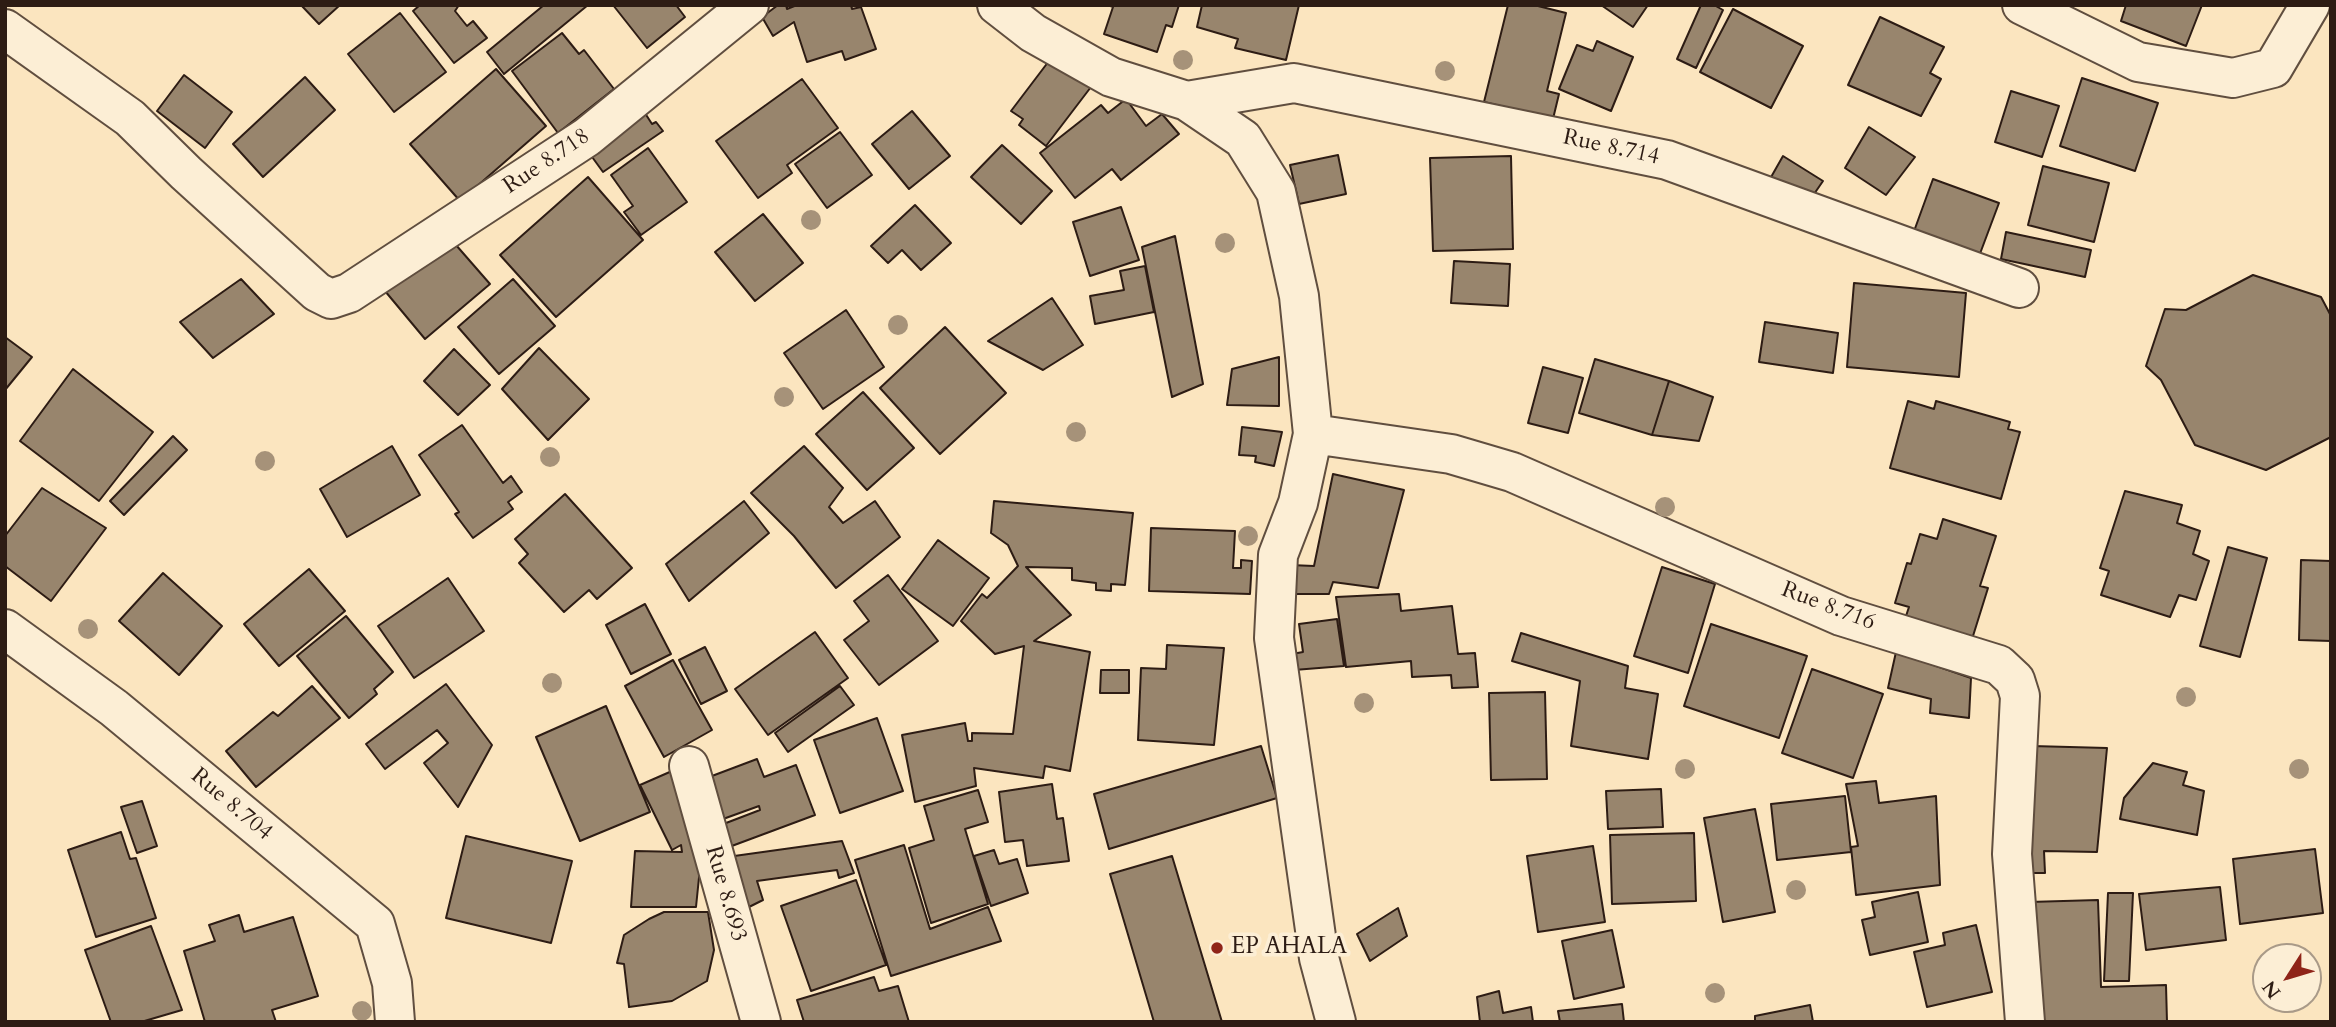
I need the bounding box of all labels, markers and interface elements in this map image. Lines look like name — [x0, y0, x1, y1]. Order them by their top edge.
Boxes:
street label: Rue 8.718 — [499, 123, 595, 201]
street label: Rue 8.714 — [1560, 124, 1662, 172]
street label: Rue 8.716 — [1777, 577, 1879, 637]
street label: Rue 8.704 — [185, 763, 277, 847]
street label: Rue 8.693 — [698, 843, 752, 945]
place label: EP AHALA — [1231, 934, 1347, 962]
marker: EP AHALA — [1209, 940, 1225, 956]
north arrow — [2252, 943, 2322, 1013]
text: N — [2256, 975, 2287, 1004]

